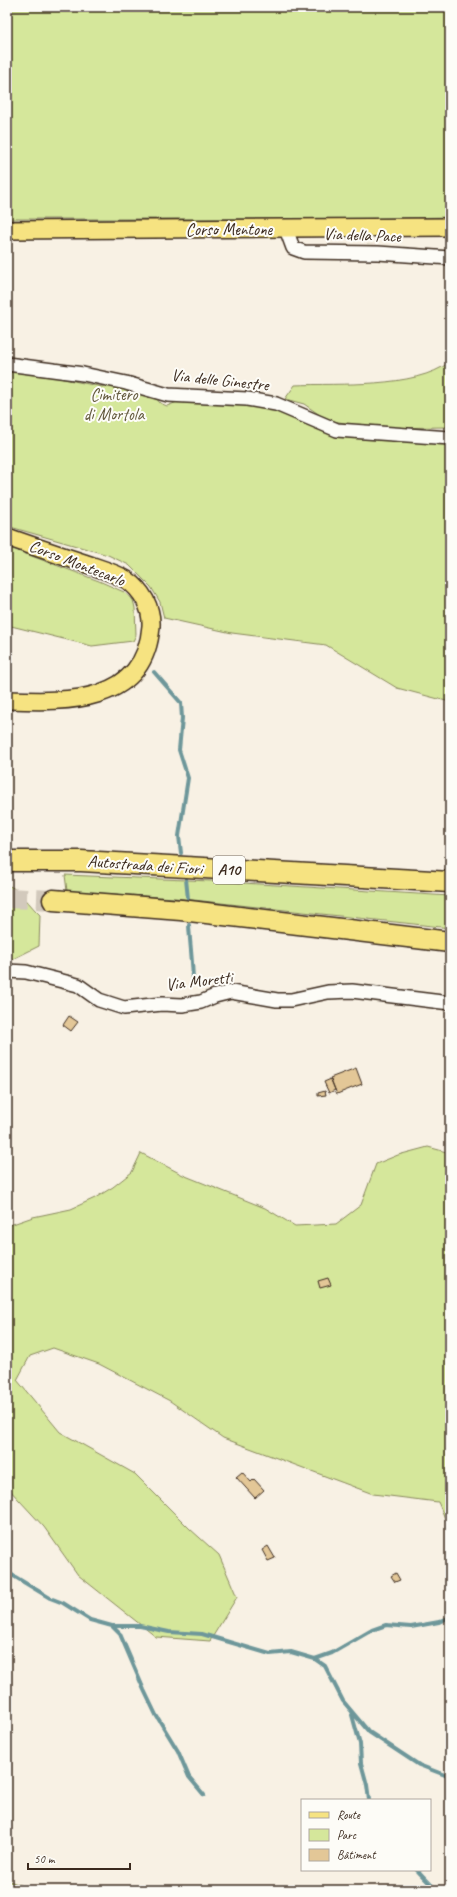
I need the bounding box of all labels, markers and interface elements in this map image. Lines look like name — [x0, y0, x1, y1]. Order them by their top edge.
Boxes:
street label: Corso Mentone — [186, 219, 274, 240]
street label: Via della Pace — [323, 223, 402, 247]
street label: Via delle Ginestre — [170, 364, 271, 396]
park label: Cimitero di Mortola — [84, 384, 146, 425]
street label: Corso Montecarlo — [26, 535, 129, 591]
street label: Autostrada dei Fiori — [87, 851, 206, 880]
road number: A10 — [213, 856, 245, 884]
street label: Via Moretti — [165, 966, 235, 995]
legend — [301, 1799, 431, 1871]
text: Route — [337, 1807, 361, 1823]
text: Parc — [337, 1827, 357, 1843]
scale bar — [28, 1845, 130, 1871]
text: Bâtiment — [337, 1847, 376, 1863]
text: 50 m — [34, 1851, 56, 1867]

